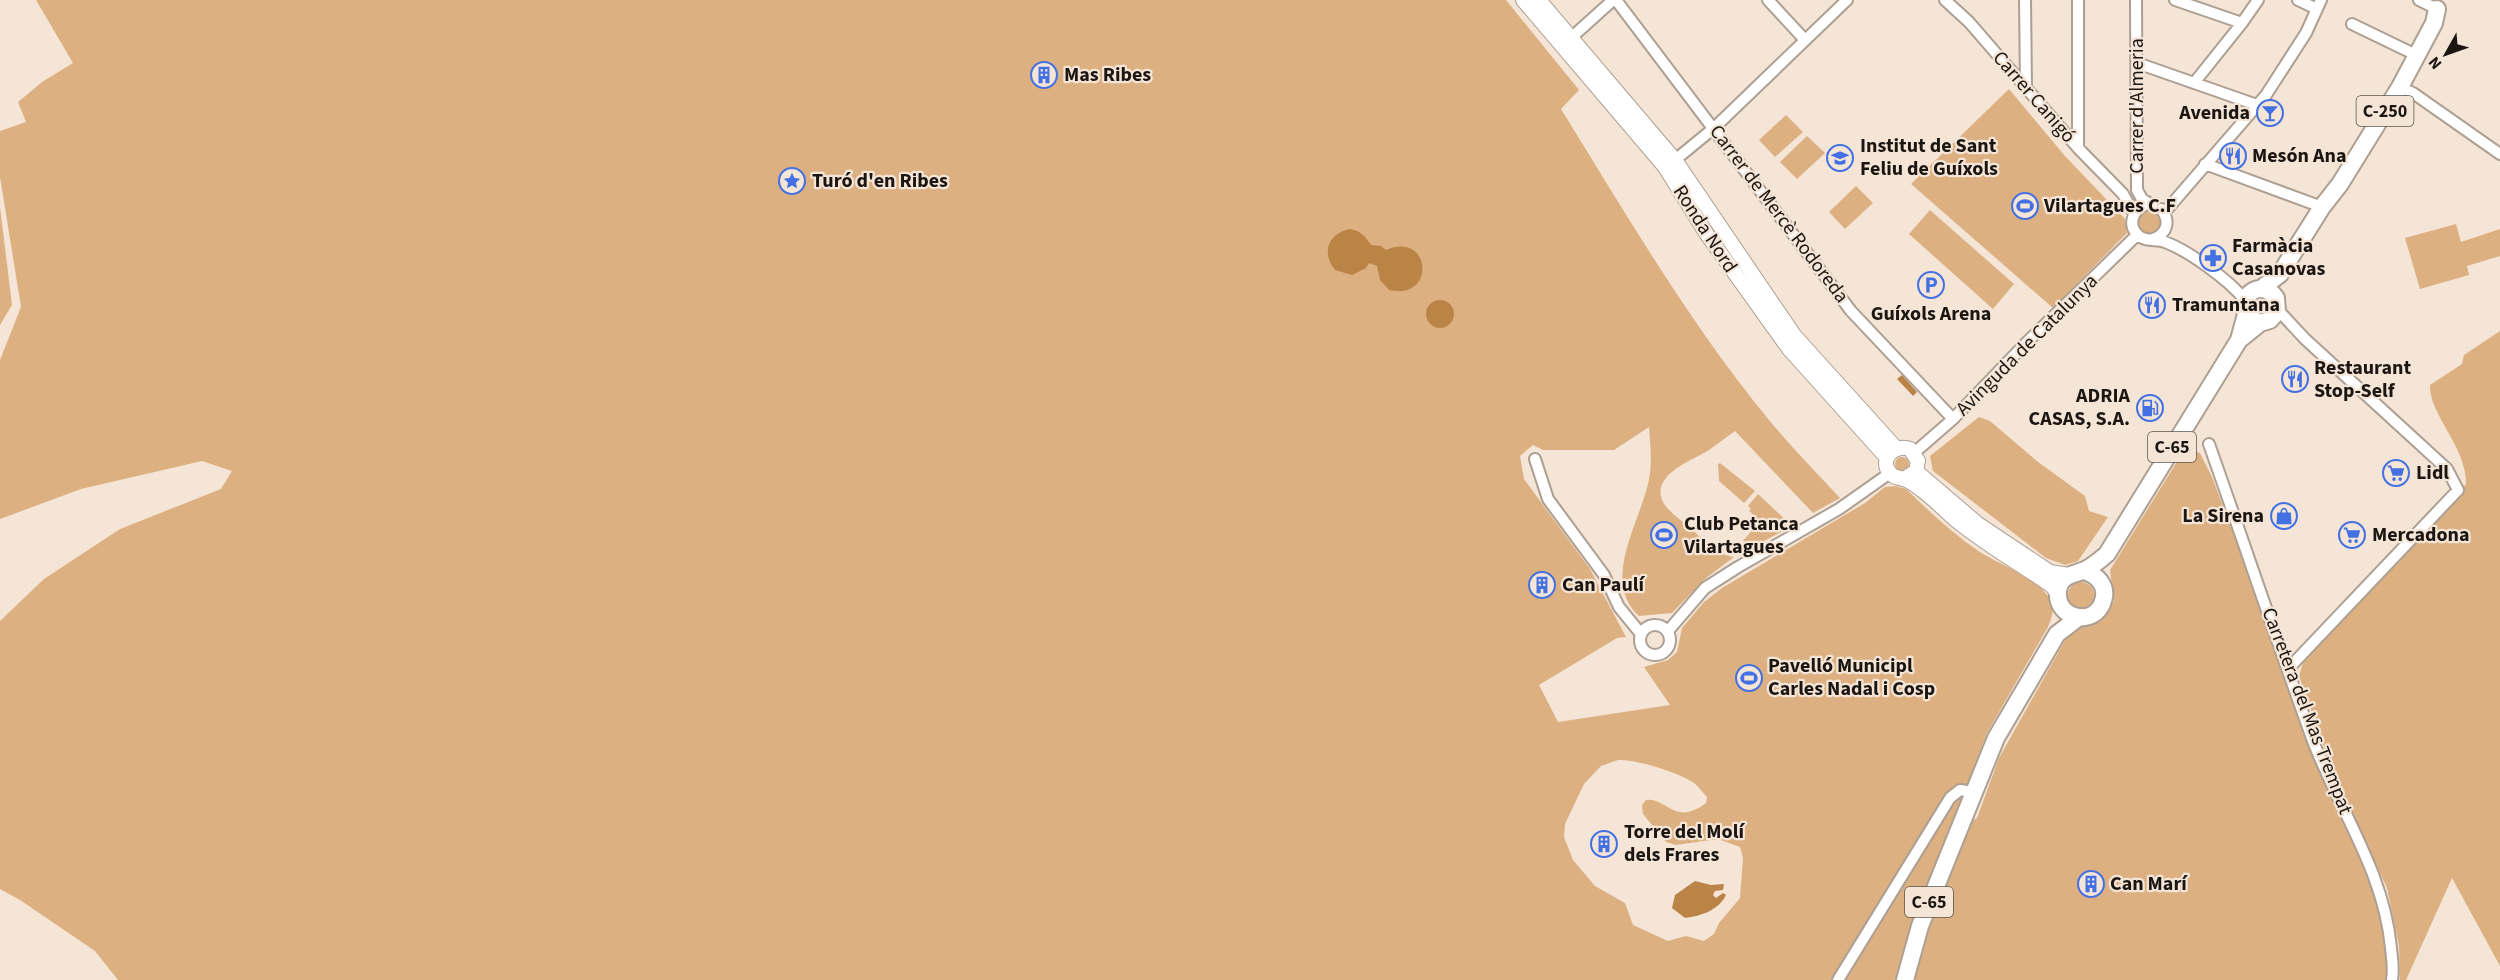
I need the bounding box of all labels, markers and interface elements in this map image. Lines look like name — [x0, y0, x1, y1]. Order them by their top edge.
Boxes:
north arrow — [2416, 24, 2476, 84]
street label: Carrer d'Almeria — [2123, 38, 2151, 174]
street label: Carrer Canigó — [1986, 45, 2082, 149]
text: N — [2423, 52, 2447, 74]
building icon: Mas Ribes — [1029, 60, 1059, 90]
place label: Mas Ribes — [1064, 61, 1151, 89]
road number: C-250 — [2356, 96, 2414, 126]
bar icon: Avenida — [2255, 98, 2285, 128]
place label: Avenida — [2178, 99, 2250, 127]
street label: Carrer de Mercè Rodoreda — [1703, 119, 1855, 309]
place label: Institut de Sant Feliu de Guíxols — [1860, 132, 1998, 183]
restaurant icon: Mesón Ana — [2218, 141, 2248, 171]
place label: Mesón Ana — [2252, 142, 2346, 170]
school or university icon: Institut de Sant Feliu de Guíxols — [1825, 143, 1855, 173]
place icon: Turó d'en Ribes — [777, 166, 807, 196]
place label: Turó d'en Ribes — [812, 167, 948, 195]
street label: Ronda Nord — [1666, 180, 1744, 278]
sports icon: Vilartagues C.F — [2010, 191, 2040, 221]
place label: Vilartagues C.F — [2043, 192, 2176, 220]
place label: Farmàcia Casanovas — [2232, 232, 2326, 283]
pharmacy icon: Farmàcia Casanovas — [2198, 243, 2228, 273]
street label: Avinguda de Catalunya — [1950, 268, 2104, 422]
parking icon: Guíxols Arena — [1916, 270, 1946, 300]
restaurant icon: Tramuntana — [2137, 290, 2167, 320]
place label: Tramuntana — [2172, 291, 2280, 319]
place label: Guíxols Arena — [1871, 300, 1991, 328]
place label: Restaurant Stop-Self — [2314, 354, 2411, 405]
restaurant icon: Restaurant Stop-Self — [2280, 364, 2310, 394]
place label: ADRIA CASAS, S.A. — [2029, 382, 2131, 433]
fuel station icon: ADRIA CASAS, S.A. — [2135, 393, 2165, 423]
road number: C-65 — [2148, 432, 2196, 462]
supermarket icon: Lidl — [2381, 458, 2411, 488]
place label: Lidl — [2416, 459, 2449, 487]
shop icon: La Sirena — [2269, 501, 2299, 531]
place label: La Sirena — [2182, 502, 2264, 530]
place label: Club Petanca Vilartagues — [1683, 510, 1799, 561]
sports icon: Club Petanca Vilartagues — [1649, 520, 1679, 550]
supermarket icon: Mercadona — [2337, 520, 2367, 550]
place label: Mercadona — [2372, 521, 2470, 549]
building icon: Can Paulí — [1527, 570, 1557, 600]
place label: Can Paulí — [1562, 571, 1645, 599]
street label: Carretera del Mas Trempat — [2255, 604, 2359, 819]
place label: Pavelló Municipl Carles Nadal i Cosp — [1768, 652, 1935, 703]
sports icon: Pavelló Municipl Carles Nadal i Cosp — [1734, 663, 1764, 693]
place label: Torre del Molí dels Frares — [1624, 818, 1745, 869]
building icon: Torre del Molí dels Frares — [1589, 829, 1619, 859]
building icon: Can Marí — [2076, 869, 2106, 899]
place label: Can Marí — [2110, 870, 2188, 898]
road number: C-65 — [1905, 887, 1953, 917]

